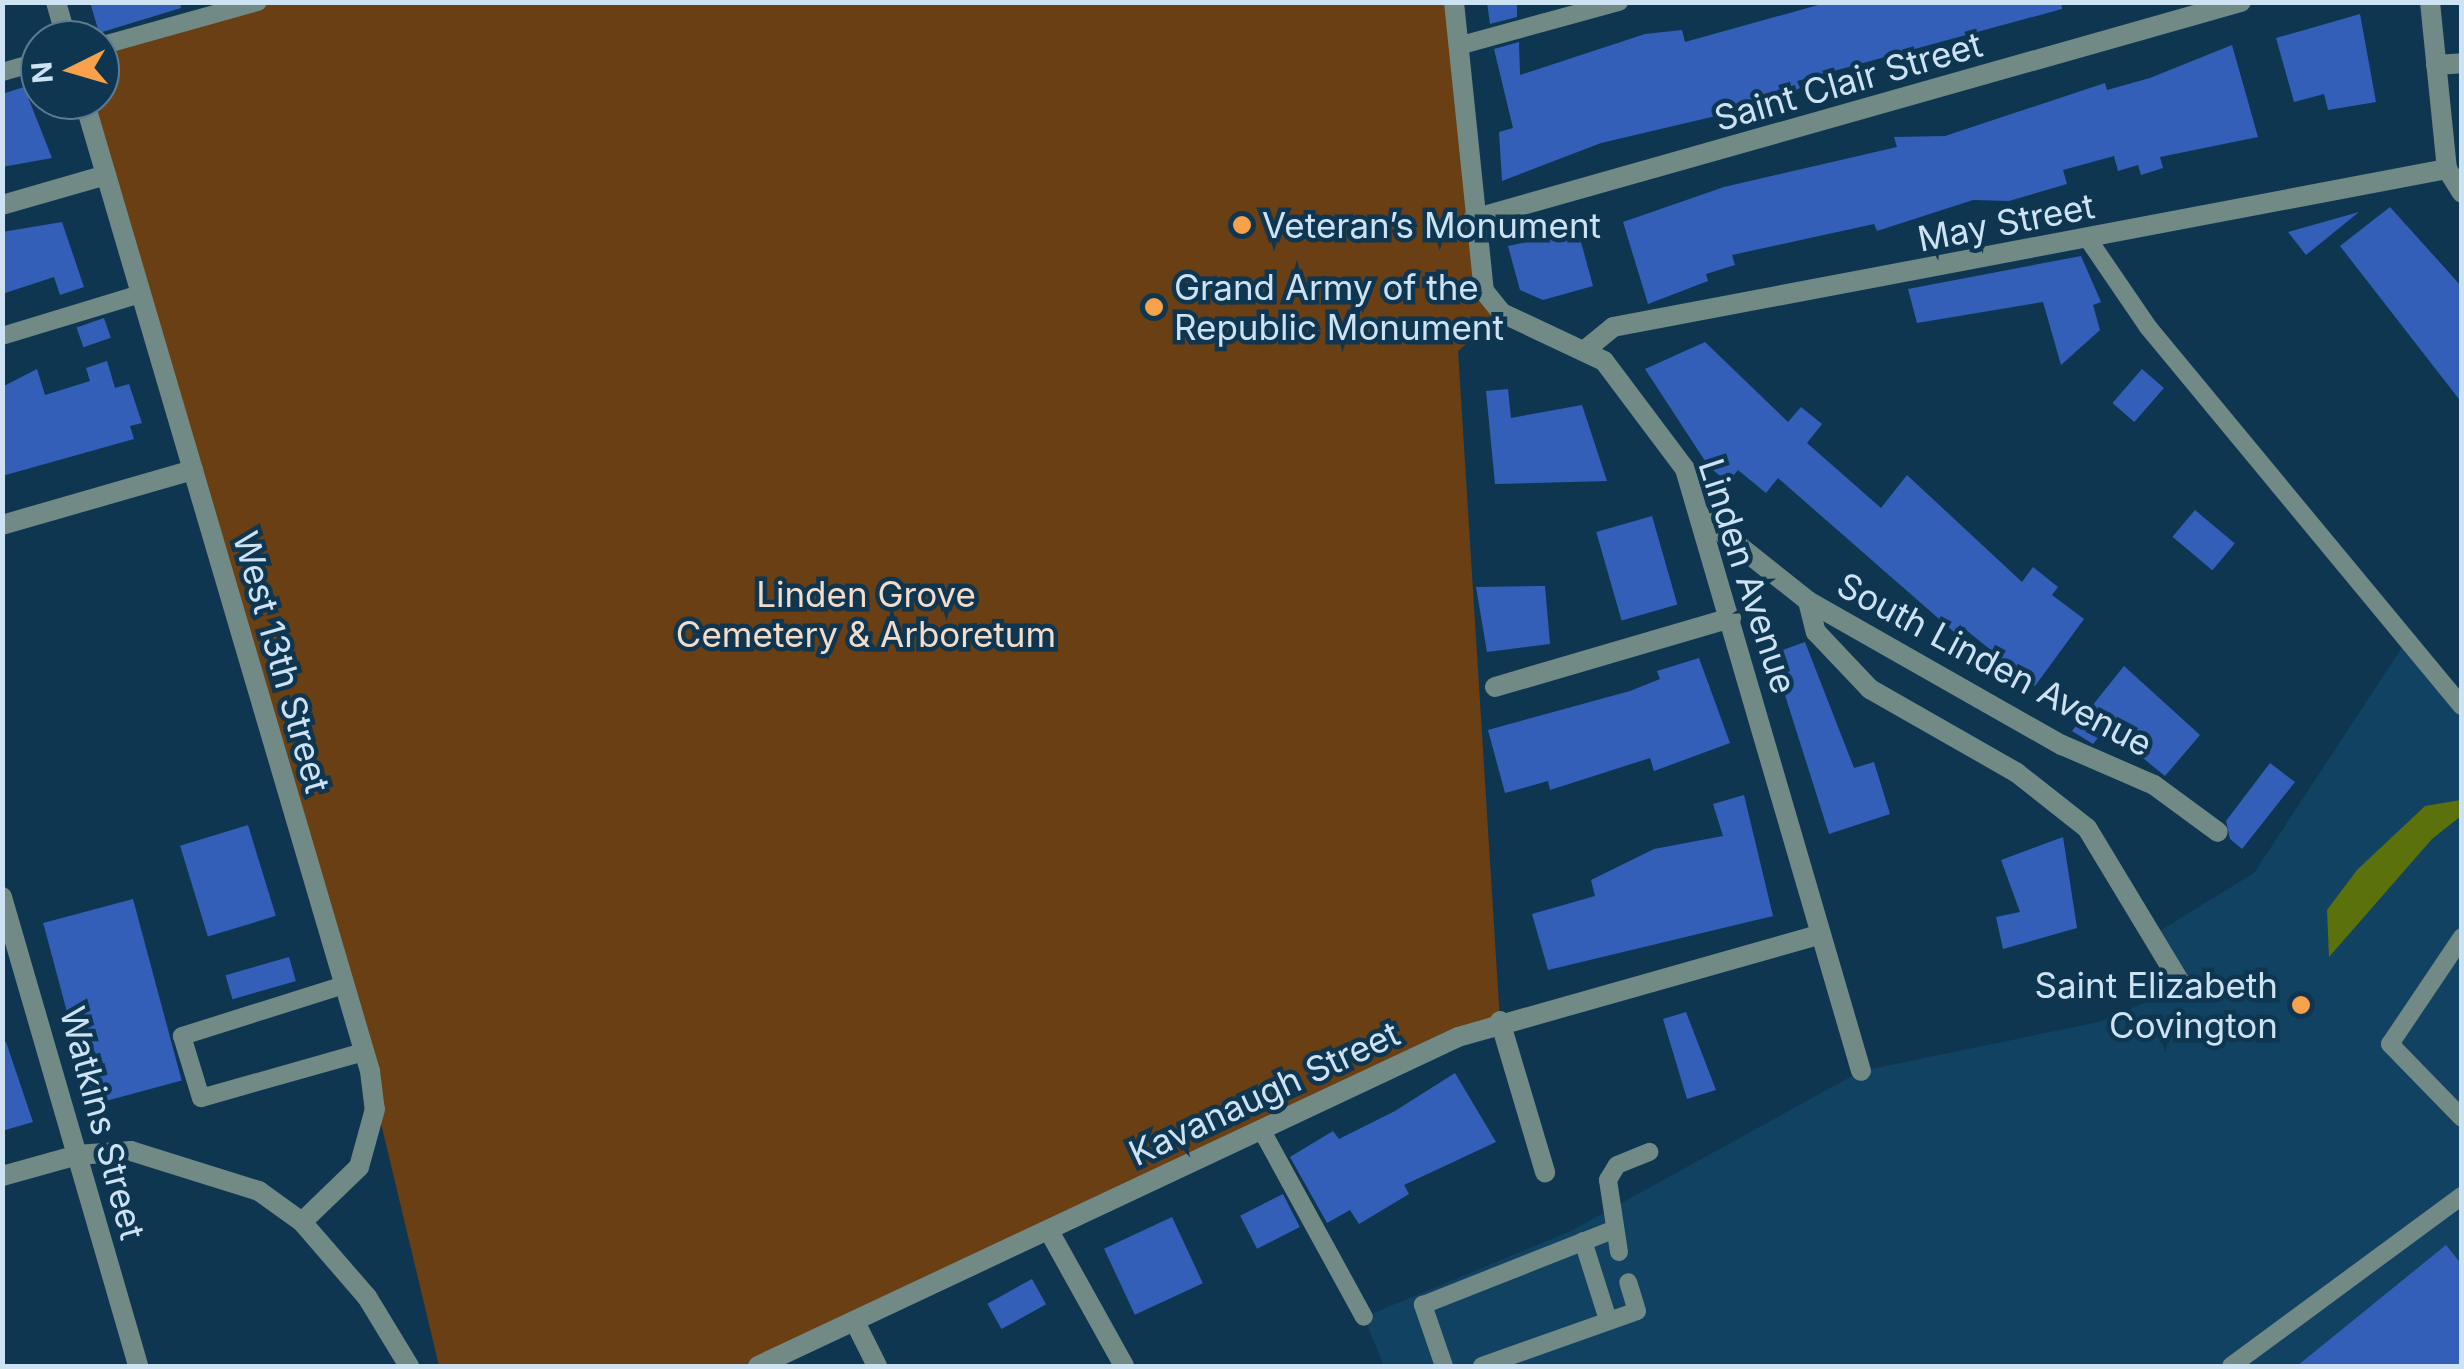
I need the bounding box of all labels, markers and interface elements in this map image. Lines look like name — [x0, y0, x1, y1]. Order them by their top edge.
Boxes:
north arrow — [20, 20, 120, 120]
street label: Saint Clair Street — [1709, 23, 1987, 139]
text: N — [24, 60, 60, 85]
street label: May Street — [1914, 184, 2098, 260]
place label: Veteran’s Monument — [1262, 204, 1601, 246]
marker: Veteran’s Monument — [1231, 214, 1253, 236]
place label: Grand Army of the Republic Monument — [1174, 266, 1504, 348]
marker: Grand Army of the Republic Monument — [1143, 296, 1165, 318]
street label: Linden Avenue — [1690, 453, 1806, 699]
street label: West 13th Street — [225, 527, 339, 797]
street label: South Linden Avenue — [1830, 563, 2160, 765]
park label: Linden Grove Cemetery & Arboretum — [676, 573, 1056, 655]
place label: Saint Elizabeth Covington — [2034, 964, 2278, 1046]
marker: Saint Elizabeth Covington — [2288, 992, 2314, 1018]
street label: Watkins Street — [52, 1002, 154, 1244]
street label: Kavanaugh Street — [1122, 1012, 1406, 1174]

